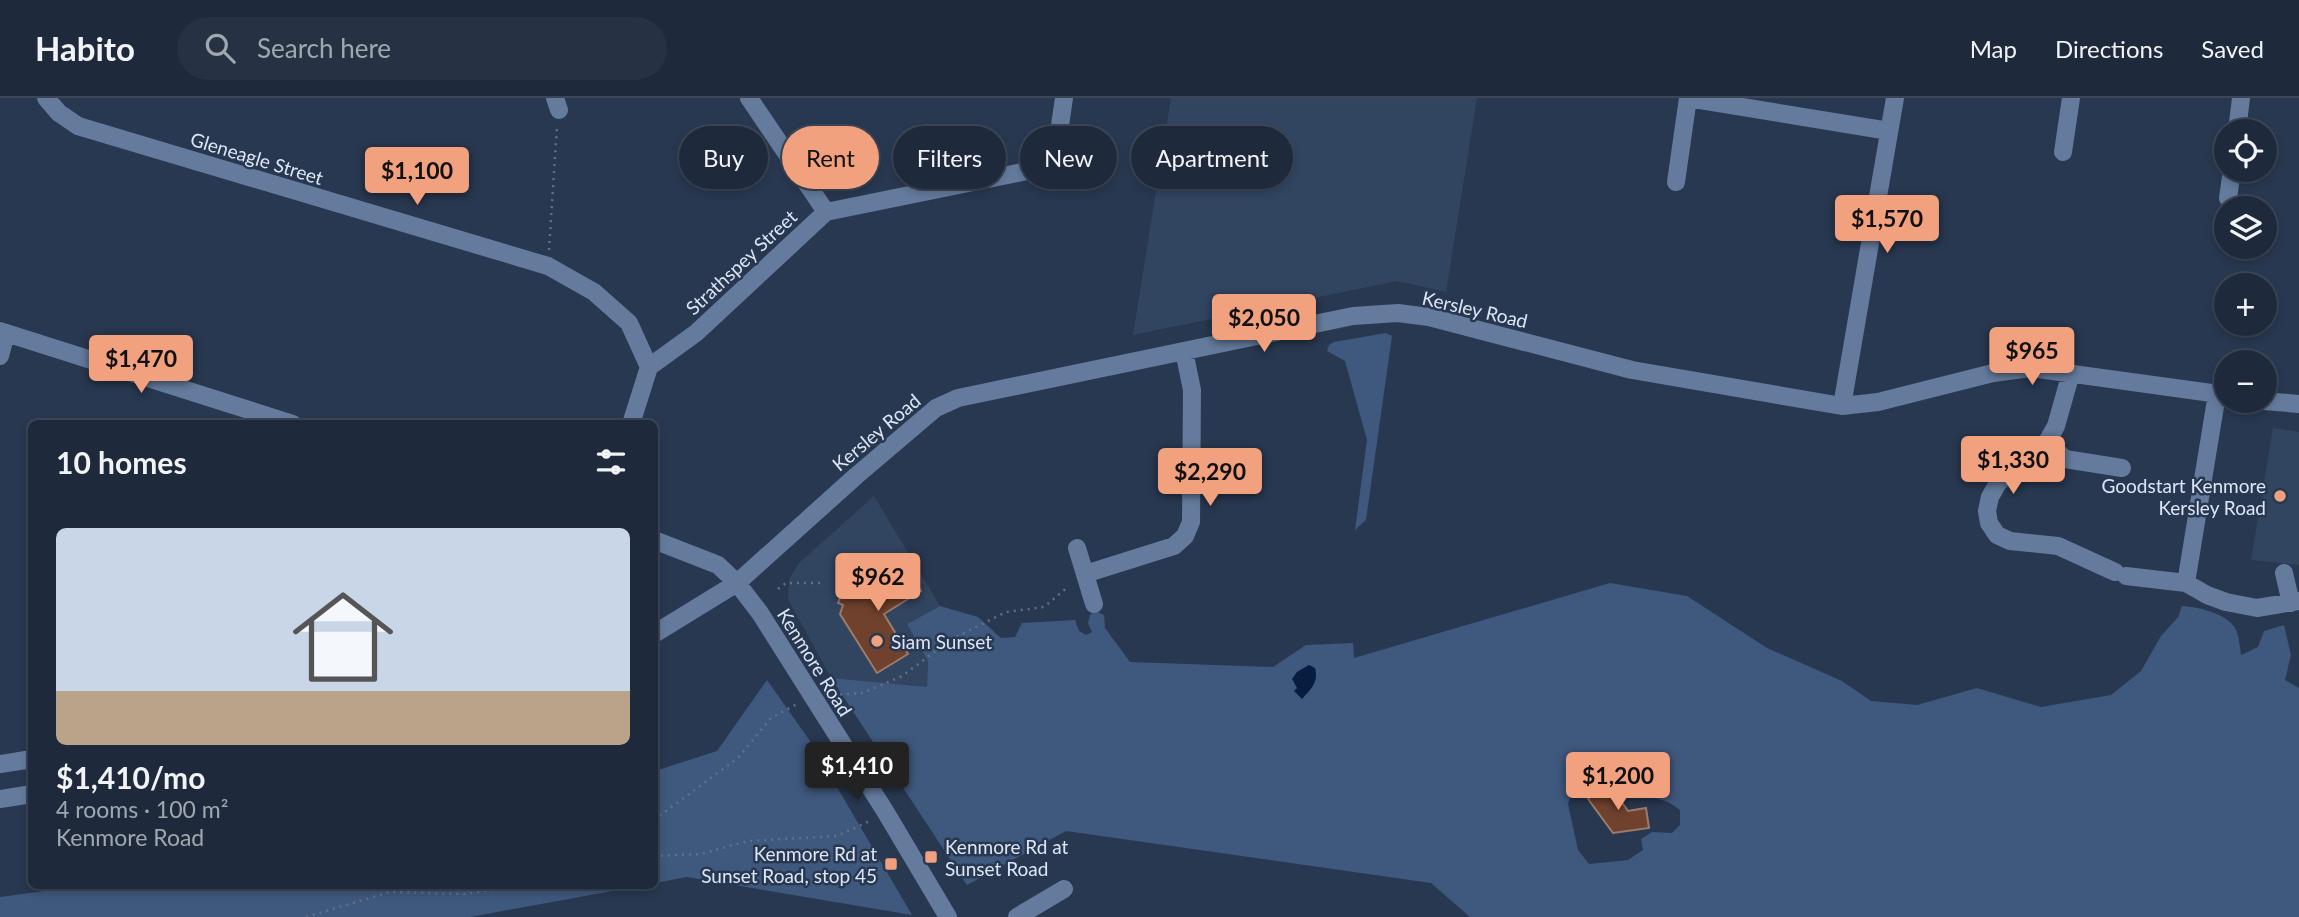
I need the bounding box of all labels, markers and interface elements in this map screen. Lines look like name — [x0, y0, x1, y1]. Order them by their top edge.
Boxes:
search box — [177, 17, 667, 80]
text: Habito — [35, 28, 135, 68]
icon: search — [201, 29, 239, 67]
text: Search here — [257, 32, 391, 64]
text: Map — [1970, 34, 2017, 63]
text: Directions — [2055, 34, 2163, 63]
text: Saved — [2201, 34, 2264, 63]
map controls — [2214, 119, 2277, 413]
button: locate — [2214, 119, 2277, 182]
chip: Buy — [679, 126, 768, 189]
chip: Rent — [782, 126, 879, 189]
chip: Filters — [893, 126, 1006, 189]
chip: New — [1020, 126, 1117, 189]
chip: Apartment — [1131, 126, 1293, 189]
street label: Gleneagle Street — [188, 127, 326, 189]
pin: $1,100 — [360, 148, 474, 207]
text: $1,100 — [381, 156, 453, 184]
pin: $1,570 — [1830, 195, 1944, 255]
button: layers — [2214, 196, 2277, 259]
text: $1,570 — [1851, 204, 1923, 232]
street label: Strathspey Street — [681, 205, 801, 319]
button: + — [2214, 273, 2277, 336]
street label: Kersley Road — [1420, 286, 1530, 332]
pin: $2,050 — [1207, 294, 1321, 354]
text: $2,050 — [1228, 303, 1300, 331]
pin: $965 — [1991, 328, 2073, 387]
pin: $1,470 — [84, 336, 198, 395]
text: $965 — [2005, 336, 2059, 364]
text: $1,470 — [105, 344, 177, 372]
button: − — [2214, 350, 2277, 413]
street label: Kersley Road — [827, 389, 925, 475]
pin: $1,330 — [1956, 436, 2070, 496]
icon: filters — [592, 443, 630, 481]
text: 10 homes — [56, 444, 187, 480]
text: $1,330 — [1977, 445, 2049, 473]
pin: $2,290 — [1153, 448, 1267, 508]
text: $2,290 — [1174, 457, 1246, 485]
place label: Goodstart Kenmore Kersley Road — [2102, 474, 2266, 519]
marker: Goodstart Kenmore Kersley Road — [2272, 488, 2288, 504]
pin: $962 — [837, 554, 919, 613]
text: $962 — [851, 562, 905, 590]
icon: home — [280, 574, 406, 700]
street label: Kenmore Road — [773, 604, 857, 720]
place label: Siam Sunset — [891, 630, 992, 653]
marker: Siam Sunset — [869, 633, 885, 649]
pin: $1,410 — [800, 742, 914, 802]
text: $1,410 — [821, 751, 893, 779]
pin: $1,200 — [1561, 752, 1675, 812]
text: $1,410/mo — [56, 759, 205, 795]
text: $1,200 — [1582, 761, 1654, 789]
text: 4 rooms · 100 m² — [56, 795, 228, 823]
text: Kenmore Road — [56, 823, 204, 851]
place label: Kenmore Rd at Sunset Road — [945, 835, 1069, 880]
place label: Kenmore Rd at Sunset Road, stop 45 — [701, 842, 877, 887]
marker: Kenmore Rd at Sunset Road — [923, 849, 939, 865]
marker: Kenmore Rd at Sunset Road, stop 45 — [883, 856, 899, 872]

